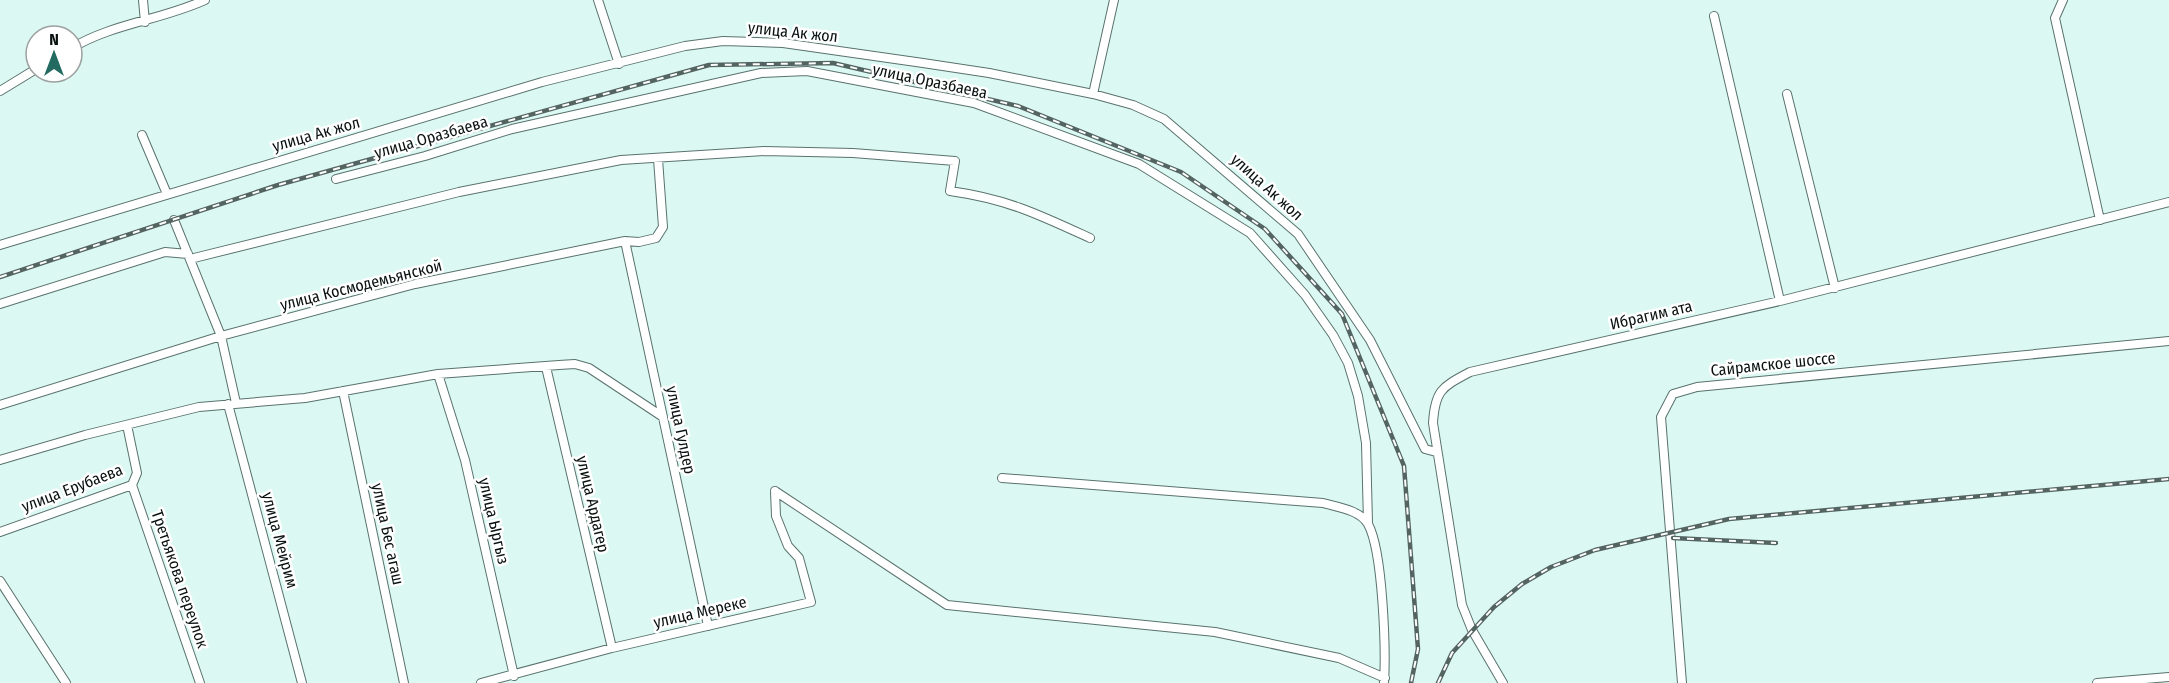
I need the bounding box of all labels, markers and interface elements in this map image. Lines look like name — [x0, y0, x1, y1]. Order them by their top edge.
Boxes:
street label: улица Ак жол — [747, 18, 839, 46]
north arrow — [24, 24, 84, 84]
text: N — [49, 30, 59, 49]
street label: улица Оразбаева — [871, 60, 989, 102]
street label: улица Ак жол — [270, 112, 362, 156]
street label: улица Оразбаева — [372, 112, 490, 162]
street label: улица Ак жол — [1227, 150, 1307, 224]
street label: улица Космодемьянской — [278, 256, 444, 314]
street label: Ибрагим ата — [1608, 296, 1694, 334]
street label: Сайрамское шоссе — [1710, 348, 1836, 380]
street label: улица Гулдер — [662, 384, 700, 476]
street label: улица Ардагер — [573, 454, 613, 554]
street label: улица Ерубаева — [19, 460, 125, 516]
street label: улица Ыргыз — [475, 476, 513, 566]
street label: улица Бес агаш — [368, 481, 408, 587]
street label: улица Мейрим — [258, 490, 302, 590]
street label: Третьякова переулок — [148, 508, 213, 651]
street label: улица Мереке — [652, 592, 748, 632]

